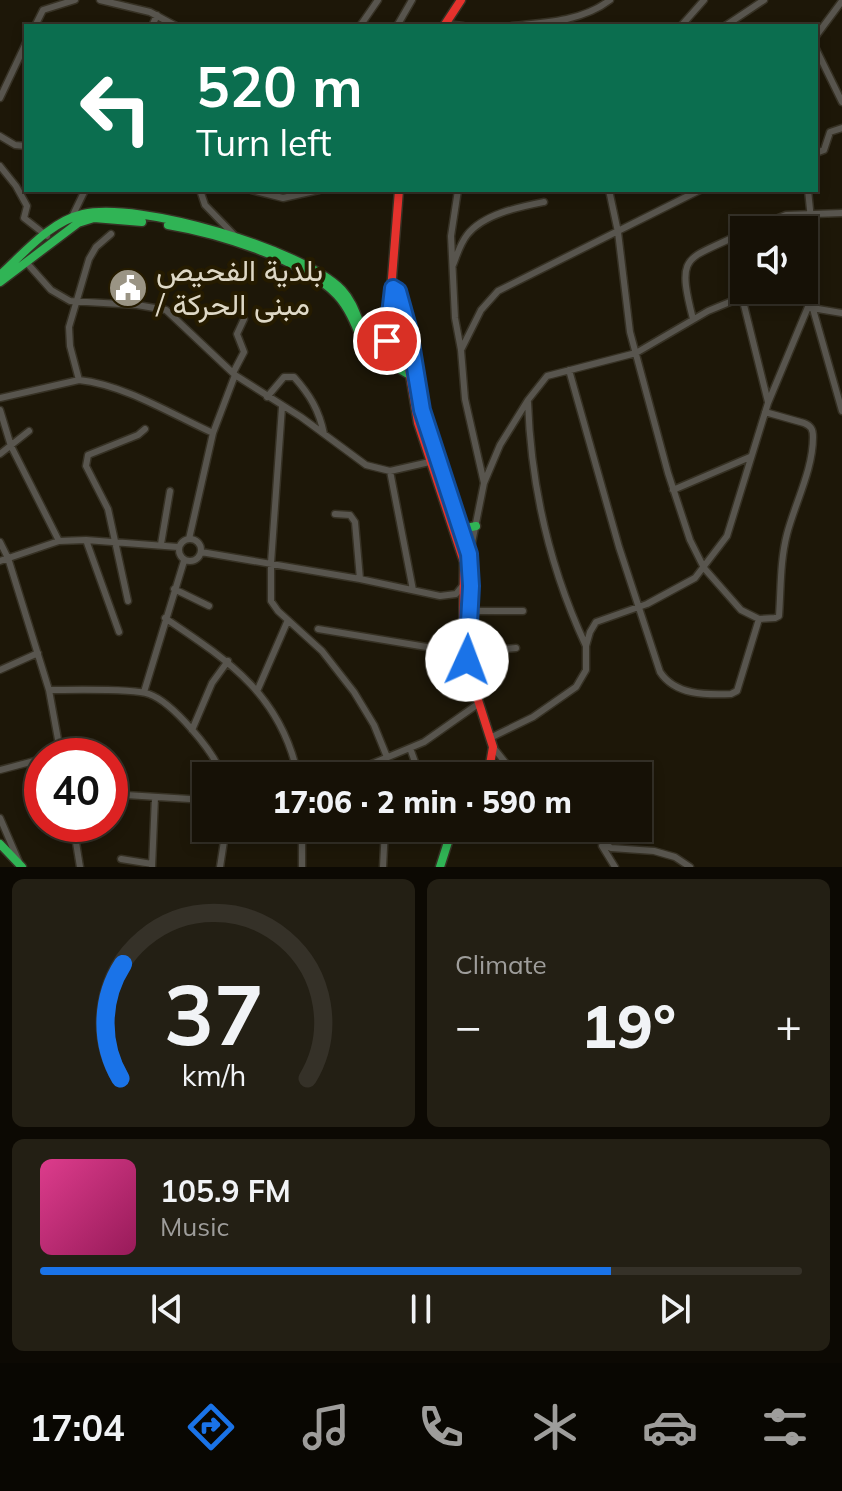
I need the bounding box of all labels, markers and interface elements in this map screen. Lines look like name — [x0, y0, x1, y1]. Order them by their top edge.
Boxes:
text: 520 m — [196, 51, 363, 121]
icon: left — [64, 56, 168, 160]
text: Turn left — [196, 120, 332, 165]
map controls — [730, 216, 818, 304]
button: sound — [730, 216, 818, 304]
place label: بلدية الفحيص / مبنى الحركة — [155, 251, 323, 323]
public building icon: بلدية الفحيص / مبنى الحركة — [107, 267, 149, 309]
pin — [353, 307, 421, 375]
icon: arrive — [365, 319, 409, 363]
position arrow — [425, 618, 509, 702]
speed limit sign: 40 — [24, 738, 128, 842]
text: 17:06 · 2 min · 590 m — [272, 783, 572, 821]
text: Climate — [455, 948, 547, 981]
text: 37 — [164, 961, 263, 1066]
text: 19° — [581, 988, 676, 1063]
text: − — [455, 998, 481, 1053]
text: + — [776, 998, 802, 1053]
text: km/h — [181, 1057, 246, 1093]
text: 105.9 FM — [160, 1172, 291, 1210]
text: Music — [160, 1210, 229, 1243]
icon: previous — [145, 1287, 189, 1331]
icon: pause — [399, 1287, 443, 1331]
icon: next — [653, 1287, 697, 1331]
icon: directions — [183, 1399, 239, 1455]
icon: music — [298, 1399, 354, 1455]
icon: phone — [413, 1399, 469, 1455]
icon: climate — [527, 1399, 583, 1455]
icon: car — [642, 1399, 698, 1455]
icon: filters — [757, 1399, 813, 1455]
text: 17:04 — [29, 1405, 125, 1450]

